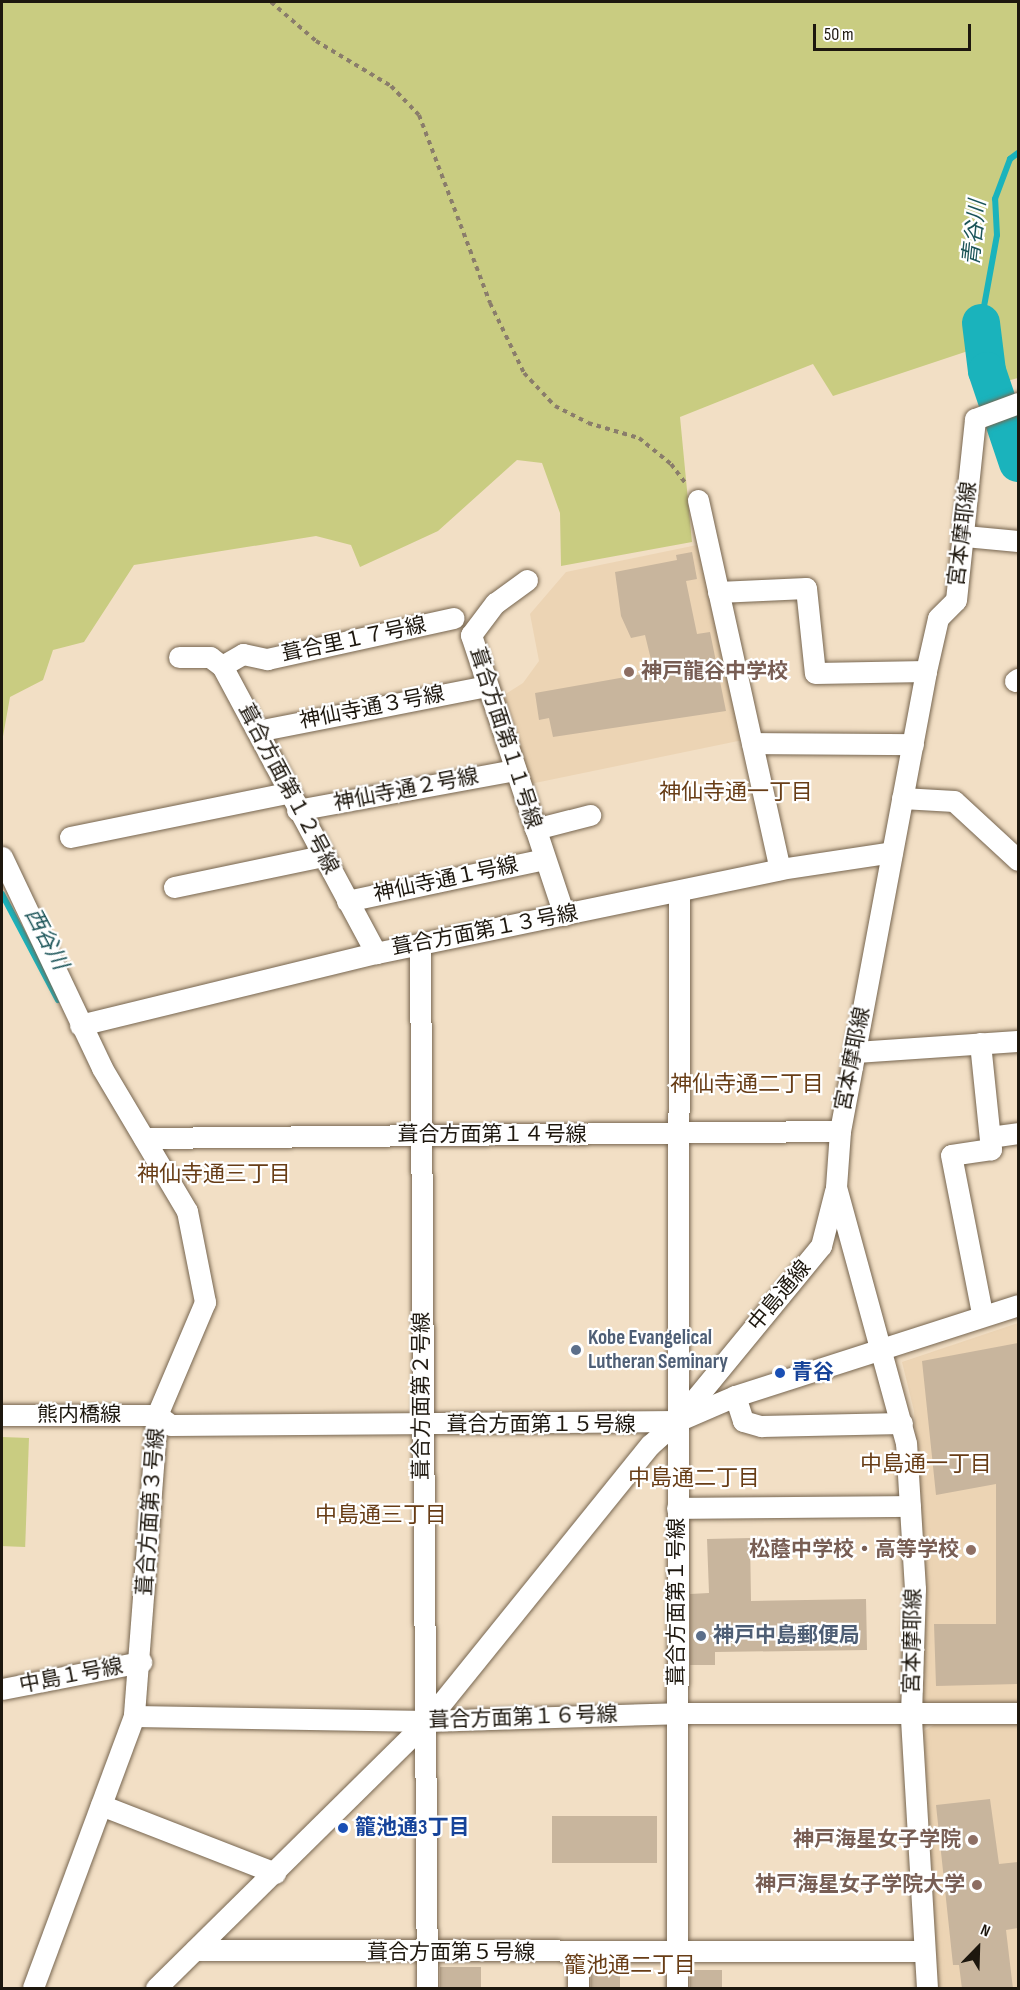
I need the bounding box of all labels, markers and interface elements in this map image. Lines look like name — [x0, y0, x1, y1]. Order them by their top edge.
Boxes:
scale bar — [816, 12, 974, 50]
text: 50 m — [824, 24, 854, 45]
water label: 青谷川 — [958, 199, 992, 267]
street label: 宮本摩耶線 — [944, 480, 982, 588]
street label: 葺合里１７号線 — [279, 612, 429, 668]
street label: 葺合方面第１１号線 — [464, 644, 546, 832]
place label: 神戸龍谷中学校 — [641, 659, 788, 685]
marker: 神戸龍谷中学校 — [622, 665, 636, 679]
street label: 神仙寺通３号線 — [297, 682, 447, 734]
street label: 葺合方面第１２号線 — [233, 700, 343, 878]
street label: 神仙寺通２号線 — [331, 764, 481, 816]
district label: 神仙寺通一丁目 — [659, 780, 813, 806]
street label: 神仙寺通１号線 — [371, 852, 521, 908]
street label: 葺合方面第１３号線 — [390, 901, 580, 961]
water label: 西谷川 — [19, 904, 73, 974]
street label: 宮本摩耶線 — [831, 1005, 875, 1113]
district label: 神仙寺通二丁目 — [670, 1072, 824, 1098]
street label: 葺合方面第１４号線 — [398, 1122, 586, 1148]
district label: 神仙寺通三丁目 — [137, 1162, 291, 1188]
street label: 中島通線 — [743, 1256, 817, 1336]
street label: 葺合方面第２号線 — [409, 1312, 435, 1480]
place label: Kobe Evangelical Lutheran Seminary — [588, 1325, 728, 1375]
marker: Kobe Evangelical Lutheran Seminary — [569, 1343, 583, 1357]
place label: 青谷 — [792, 1360, 834, 1386]
marker: 青谷 — [773, 1366, 787, 1380]
street label: 熊内橋線 — [37, 1402, 121, 1428]
street label: 葺合方面第１５号線 — [447, 1412, 635, 1438]
street label: 葺合方面第３号線 — [133, 1427, 169, 1597]
district label: 中島通一丁目 — [860, 1452, 992, 1478]
district label: 中島通二丁目 — [628, 1466, 760, 1492]
district label: 中島通三丁目 — [315, 1503, 447, 1529]
street label: 葺合方面第１号線 — [664, 1518, 690, 1686]
place label: 松蔭中学校・高等学校 — [749, 1537, 959, 1563]
marker: 松蔭中学校・高等学校 — [964, 1543, 978, 1557]
street label: 宮本摩耶線 — [899, 1588, 927, 1694]
place label: 神戸中島郵便局 — [713, 1623, 860, 1649]
marker: 神戸中島郵便局 — [694, 1629, 708, 1643]
street label: 中島１号線 — [17, 1654, 125, 1698]
street label: 葺合方面第１６号線 — [428, 1702, 618, 1734]
place label: 籠池通3丁目 — [355, 1815, 469, 1841]
marker: 籠池通3丁目 — [336, 1821, 350, 1835]
place label: 神戸海星女子学院 — [793, 1827, 961, 1853]
marker: 神戸海星女子学院 — [966, 1833, 980, 1847]
place label: 神戸海星女子学院大学 — [755, 1872, 965, 1898]
marker: 神戸海星女子学院大学 — [970, 1878, 984, 1892]
north arrow — [948, 1918, 1008, 1978]
text: N — [978, 1921, 993, 1941]
street label: 葺合方面第５号線 — [367, 1940, 535, 1966]
district label: 籠池通二丁目 — [564, 1953, 696, 1979]

